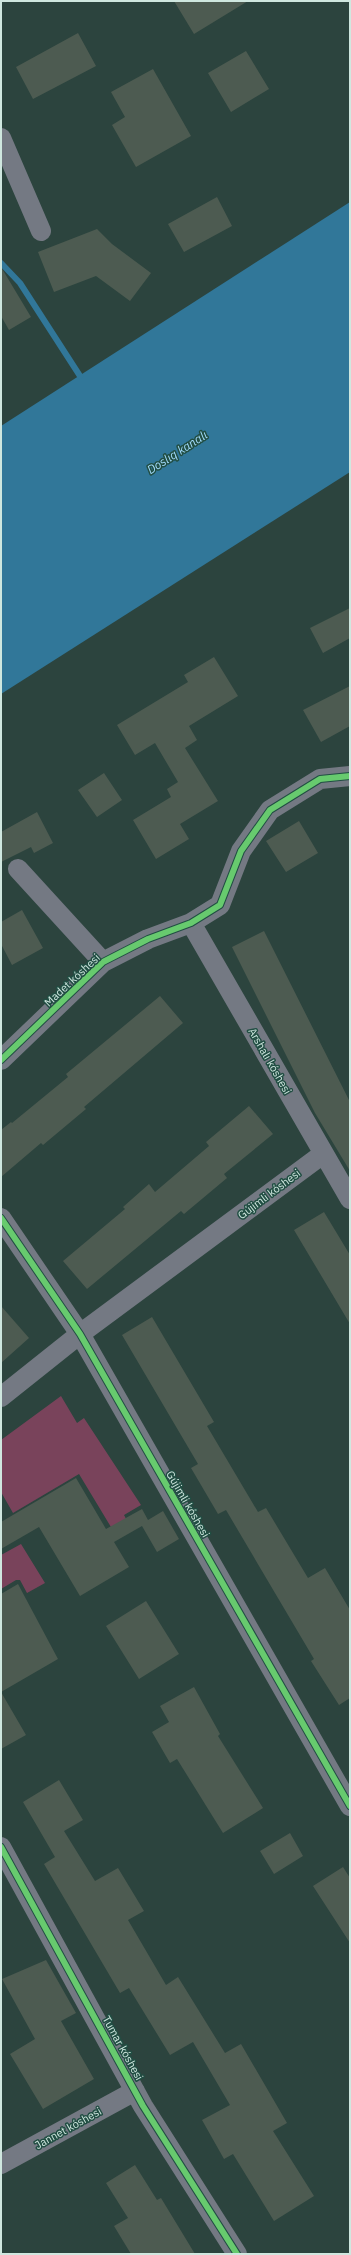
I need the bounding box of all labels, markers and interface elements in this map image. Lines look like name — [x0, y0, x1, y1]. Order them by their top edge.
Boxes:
water label: Doslıq kanalı — [144, 427, 210, 477]
street label: Madet kóshesi — [41, 951, 103, 1009]
street label: Arshalı kóshesi — [245, 1025, 295, 1097]
street label: Gújimli kóshesi — [235, 1166, 303, 1222]
street label: Gújimli kóshesi — [163, 1468, 213, 1540]
street label: Tumar kóshesi — [100, 2013, 146, 2083]
street label: Jannet kóshesi — [32, 2104, 104, 2152]

